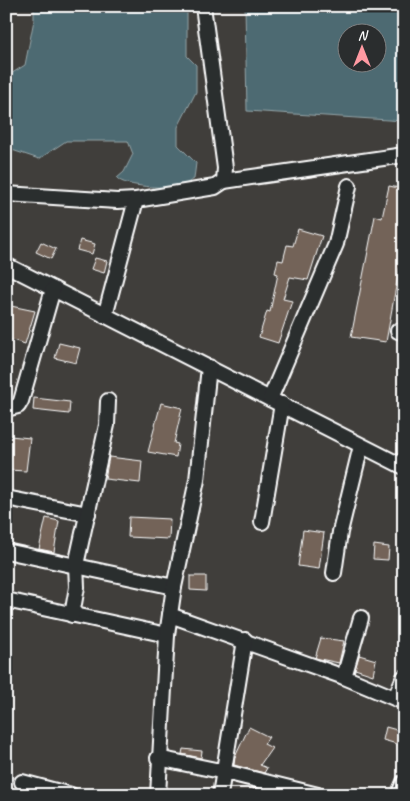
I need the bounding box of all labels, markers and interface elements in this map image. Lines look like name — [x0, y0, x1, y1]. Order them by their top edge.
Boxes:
north arrow — [338, 22, 388, 72]
text: N — [358, 27, 369, 44]

